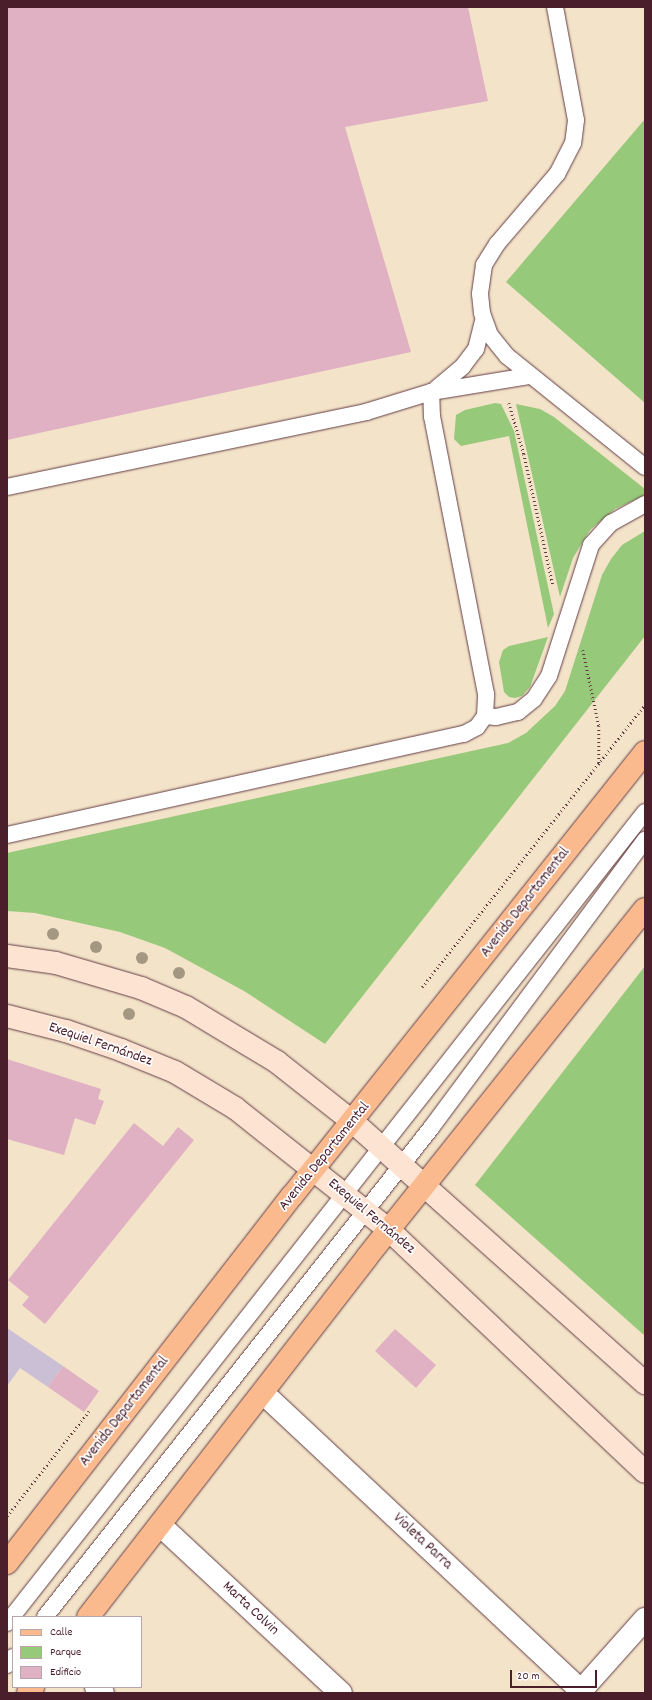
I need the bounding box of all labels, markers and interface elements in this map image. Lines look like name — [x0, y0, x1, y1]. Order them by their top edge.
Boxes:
street label: Avenida Departamental — [477, 844, 575, 962]
street label: Exequiel Fernández — [46, 1019, 154, 1071]
street label: Avenida Departamental — [276, 1099, 374, 1215]
street label: Exequiel Fernández — [324, 1175, 418, 1259]
street label: Avenida Departamental — [76, 1353, 174, 1471]
street label: Violeta Parra — [389, 1510, 455, 1574]
street label: Marta Colvin — [218, 1578, 282, 1640]
legend — [12, 1616, 142, 1688]
text: Calle — [50, 1624, 73, 1641]
text: Parque — [50, 1644, 81, 1661]
scale bar — [512, 1662, 599, 1688]
text: Edificio — [50, 1664, 81, 1681]
text: 20 m — [517, 1668, 540, 1685]

